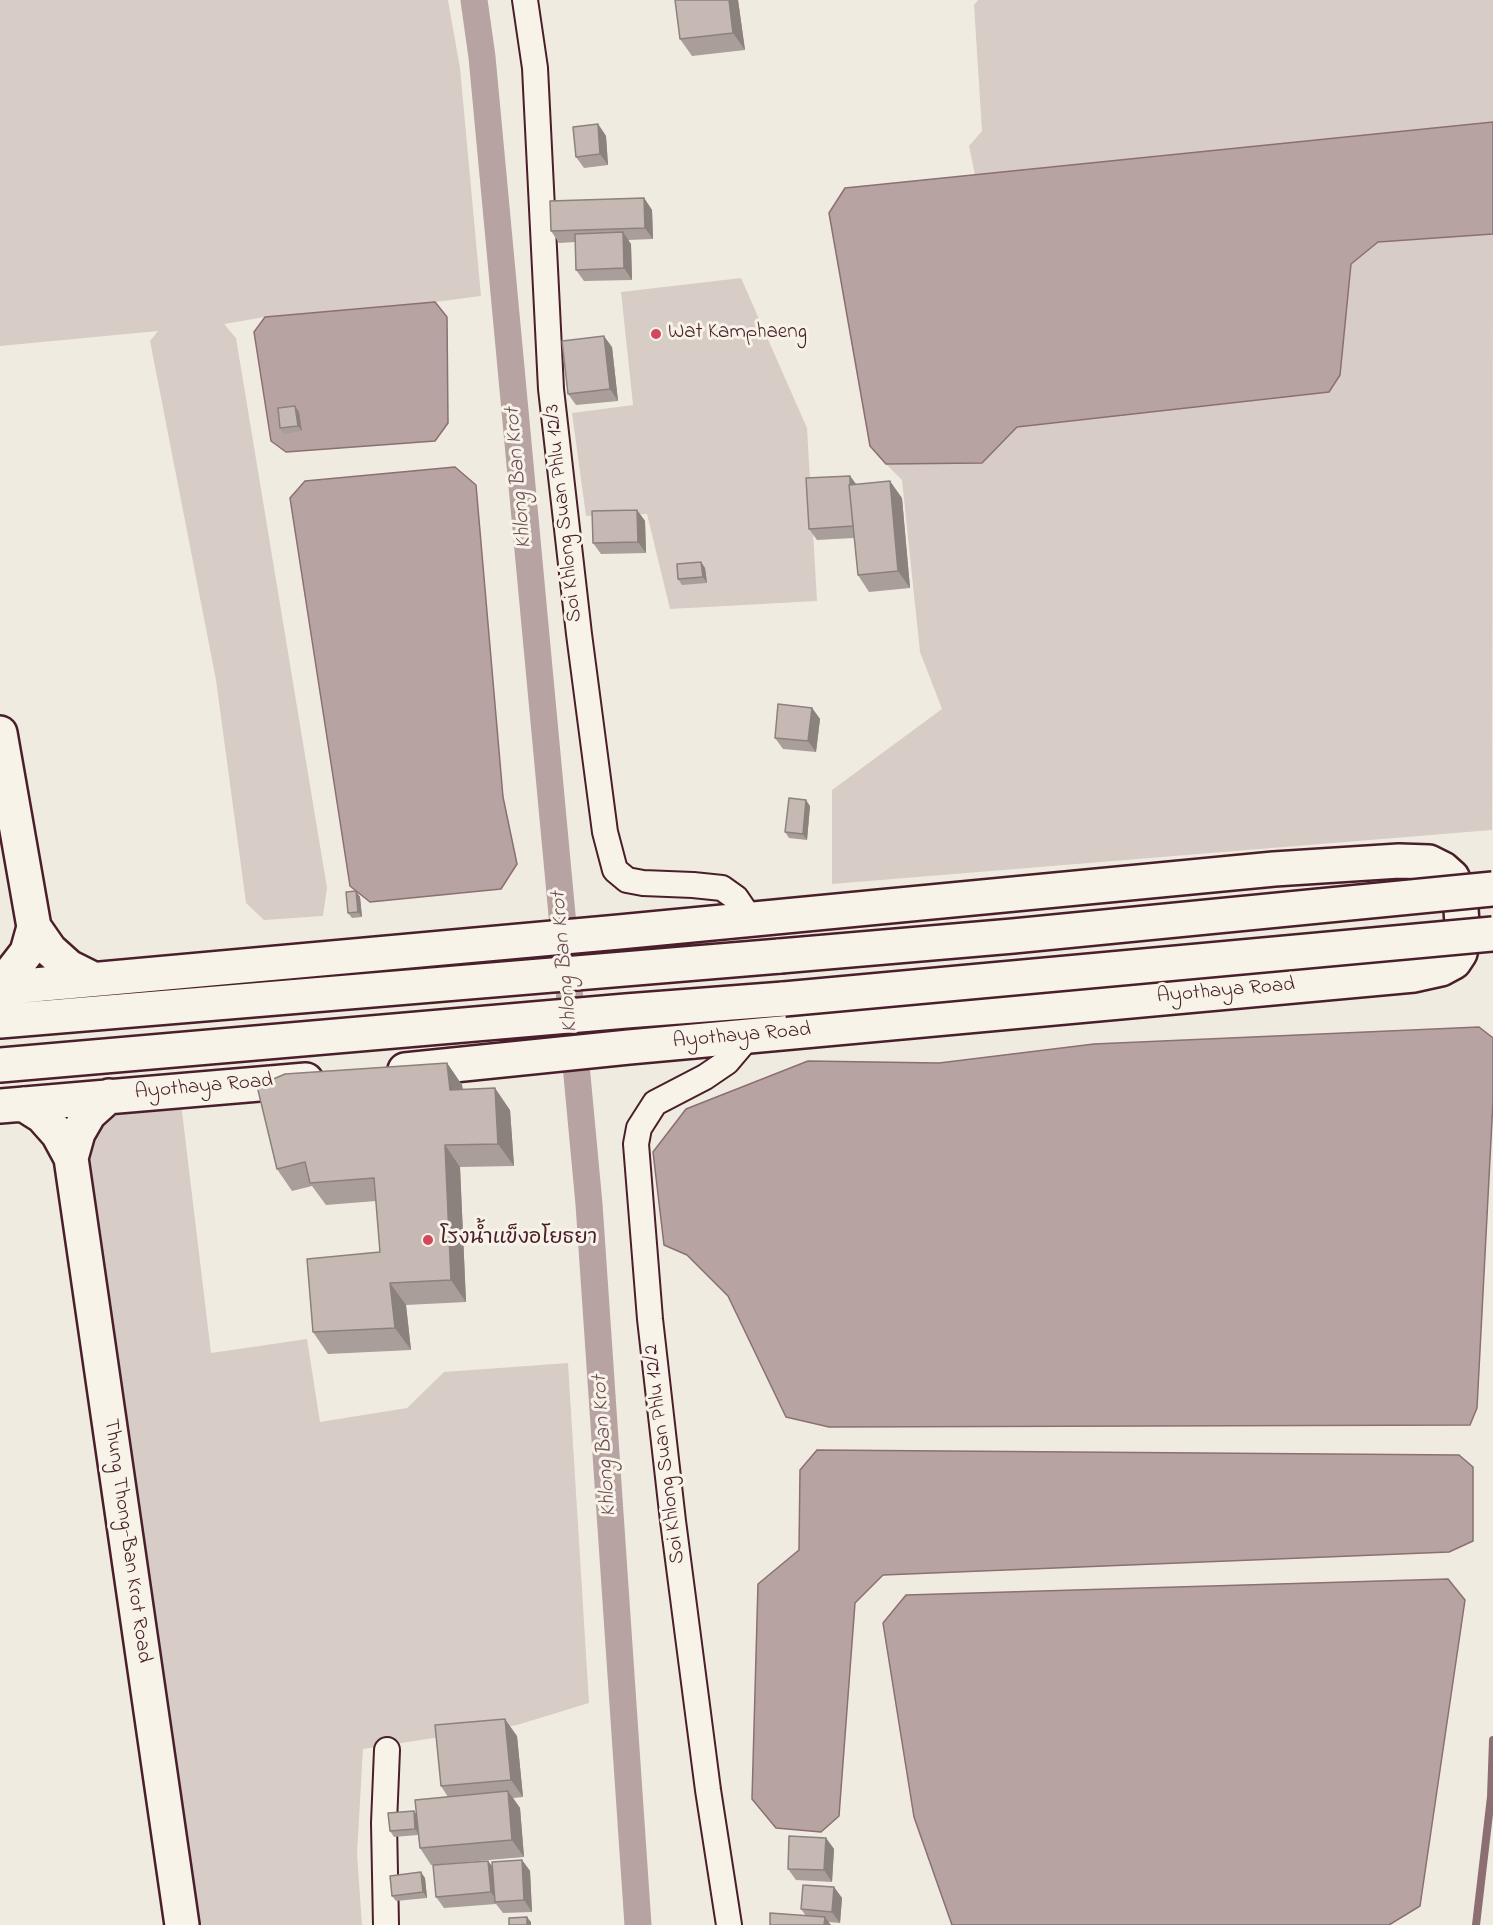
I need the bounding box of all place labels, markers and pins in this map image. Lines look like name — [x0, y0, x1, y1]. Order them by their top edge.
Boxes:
place label: Wat Kamphaeng — [668, 321, 807, 347]
marker: Wat Kamphaeng — [649, 327, 663, 341]
place label: โรงน้ำแข็งอโยธยา — [440, 1227, 597, 1253]
marker: โรงน้ำแข็งอโยธยา — [421, 1233, 435, 1247]

